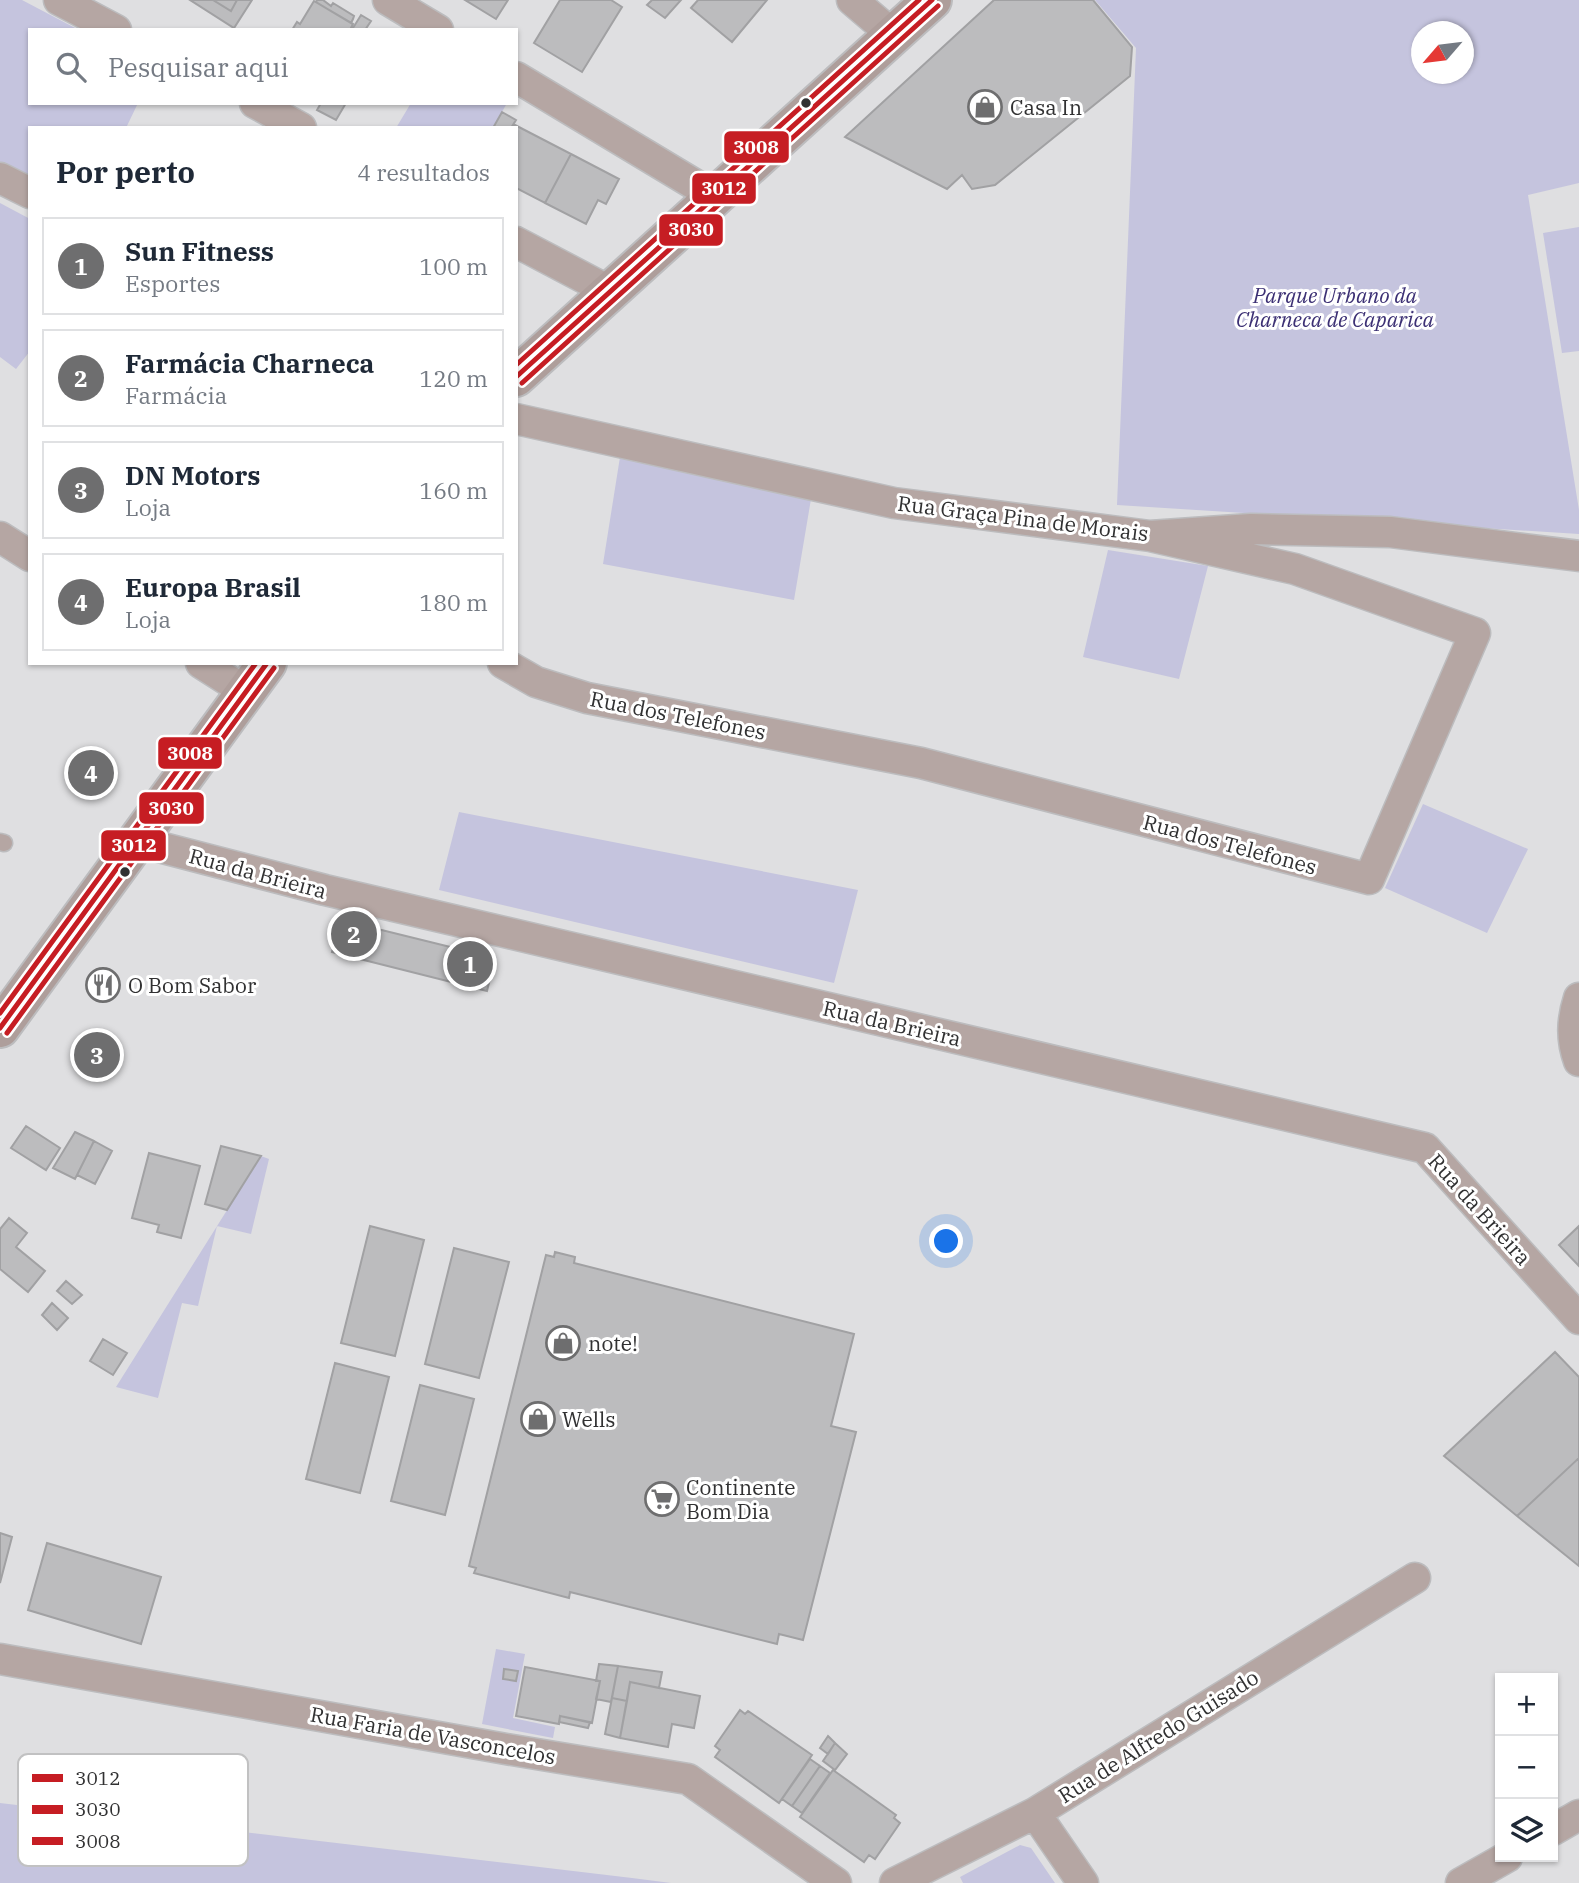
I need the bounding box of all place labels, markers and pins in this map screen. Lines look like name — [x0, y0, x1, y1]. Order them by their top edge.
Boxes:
shop icon: Casa In — [966, 88, 1004, 126]
place label: Casa In — [1010, 93, 1082, 121]
unlabelled marker — [799, 96, 813, 110]
pin: 4 — [68, 747, 114, 799]
unlabelled marker — [118, 865, 132, 879]
pin: 2 — [331, 908, 377, 960]
pin: 1 — [447, 938, 493, 990]
restaurant icon: O Bom Sabor — [84, 966, 122, 1004]
place label: O Bom Sabor — [128, 971, 257, 999]
pin: 3 — [74, 1029, 120, 1081]
shop icon: note! — [544, 1324, 582, 1362]
place label: note! — [588, 1329, 638, 1357]
shop icon: Wells — [519, 1400, 557, 1438]
place label: Wells — [562, 1405, 616, 1433]
place label: Continente Bom Dia — [686, 1473, 795, 1525]
supermarket icon: Continente Bom Dia — [643, 1480, 681, 1518]

